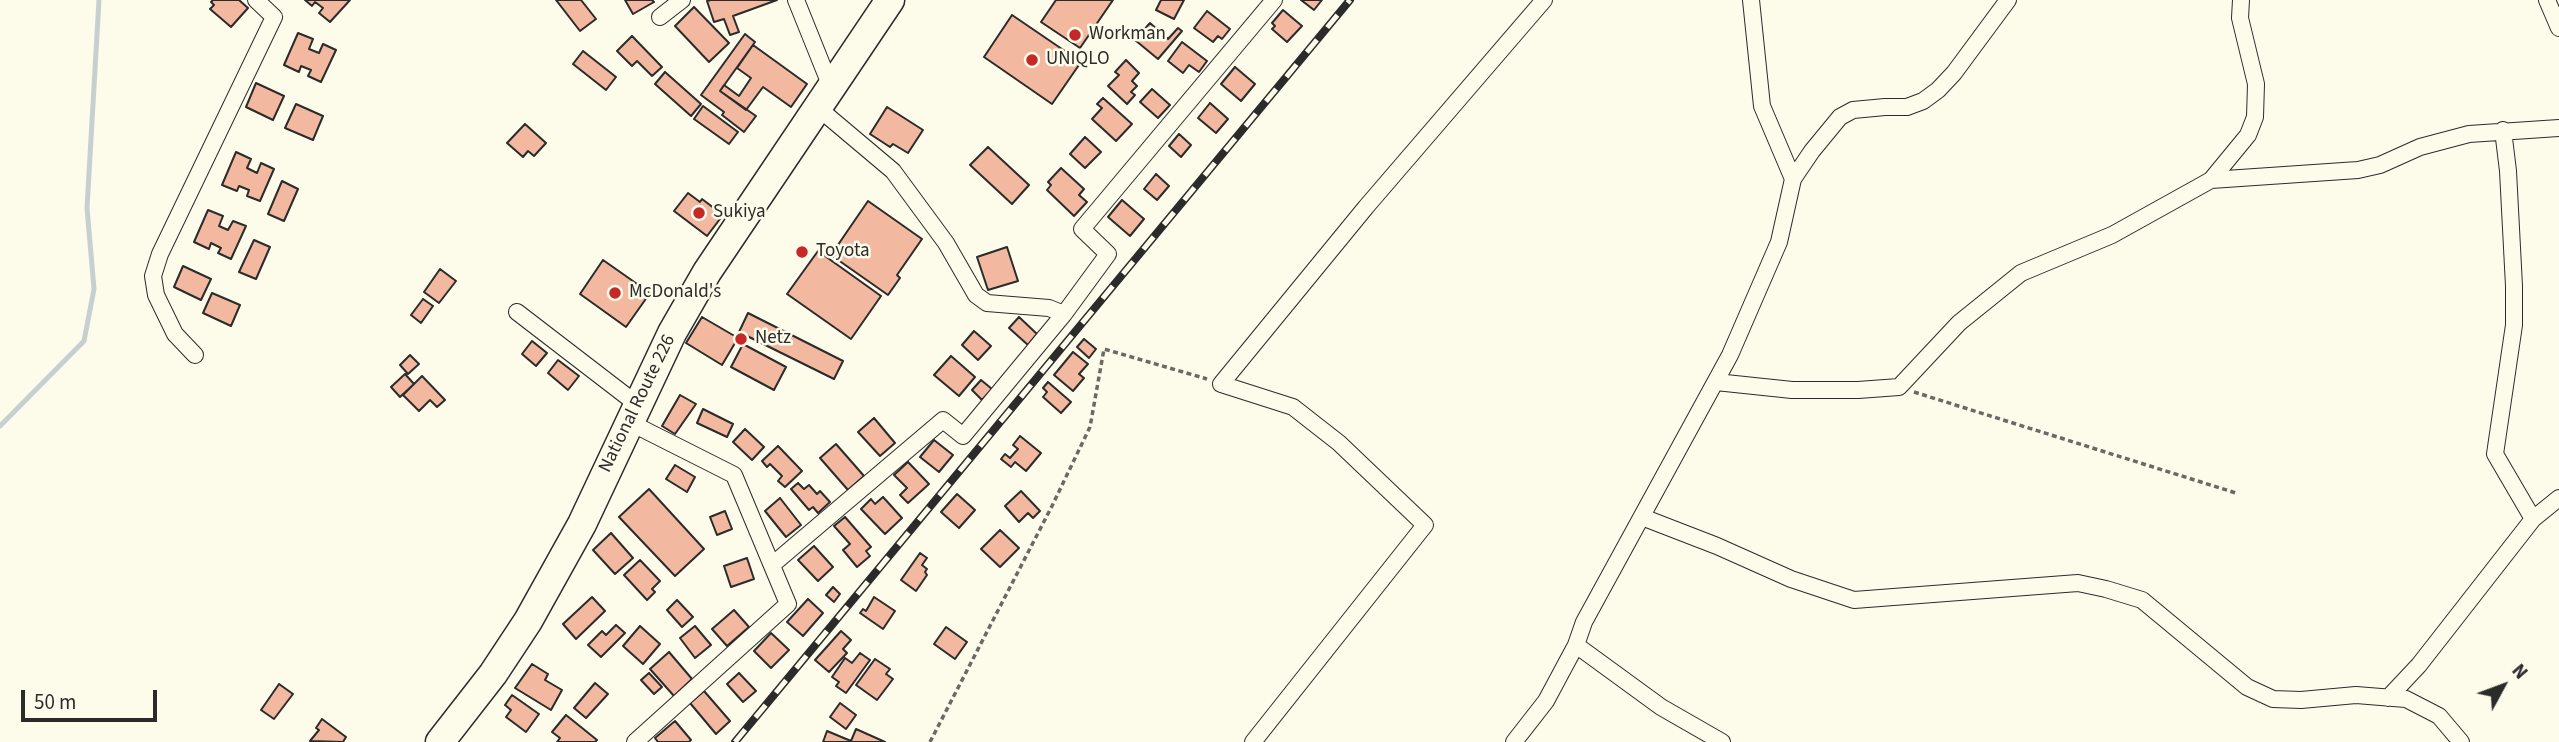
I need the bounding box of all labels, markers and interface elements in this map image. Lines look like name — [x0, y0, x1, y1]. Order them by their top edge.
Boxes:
place label: Workman — [1089, 24, 1166, 46]
marker: Workman — [1067, 27, 1083, 43]
place label: UNIQLO — [1046, 49, 1110, 71]
marker: UNIQLO — [1024, 52, 1040, 68]
place label: Sukiya — [713, 202, 766, 224]
marker: Sukiya — [691, 205, 707, 221]
place label: Toyota — [816, 241, 870, 263]
marker: Toyota — [794, 244, 810, 260]
place label: McDonald's — [629, 282, 721, 304]
marker: McDonald's — [607, 285, 623, 301]
place label: Netz — [755, 328, 791, 350]
street label: National Route 226 — [595, 331, 681, 477]
marker: Netz — [733, 331, 749, 347]
north arrow — [2468, 651, 2538, 721]
text: N — [2505, 658, 2534, 686]
scale bar — [24, 676, 161, 720]
text: 50 m — [34, 687, 76, 717]

